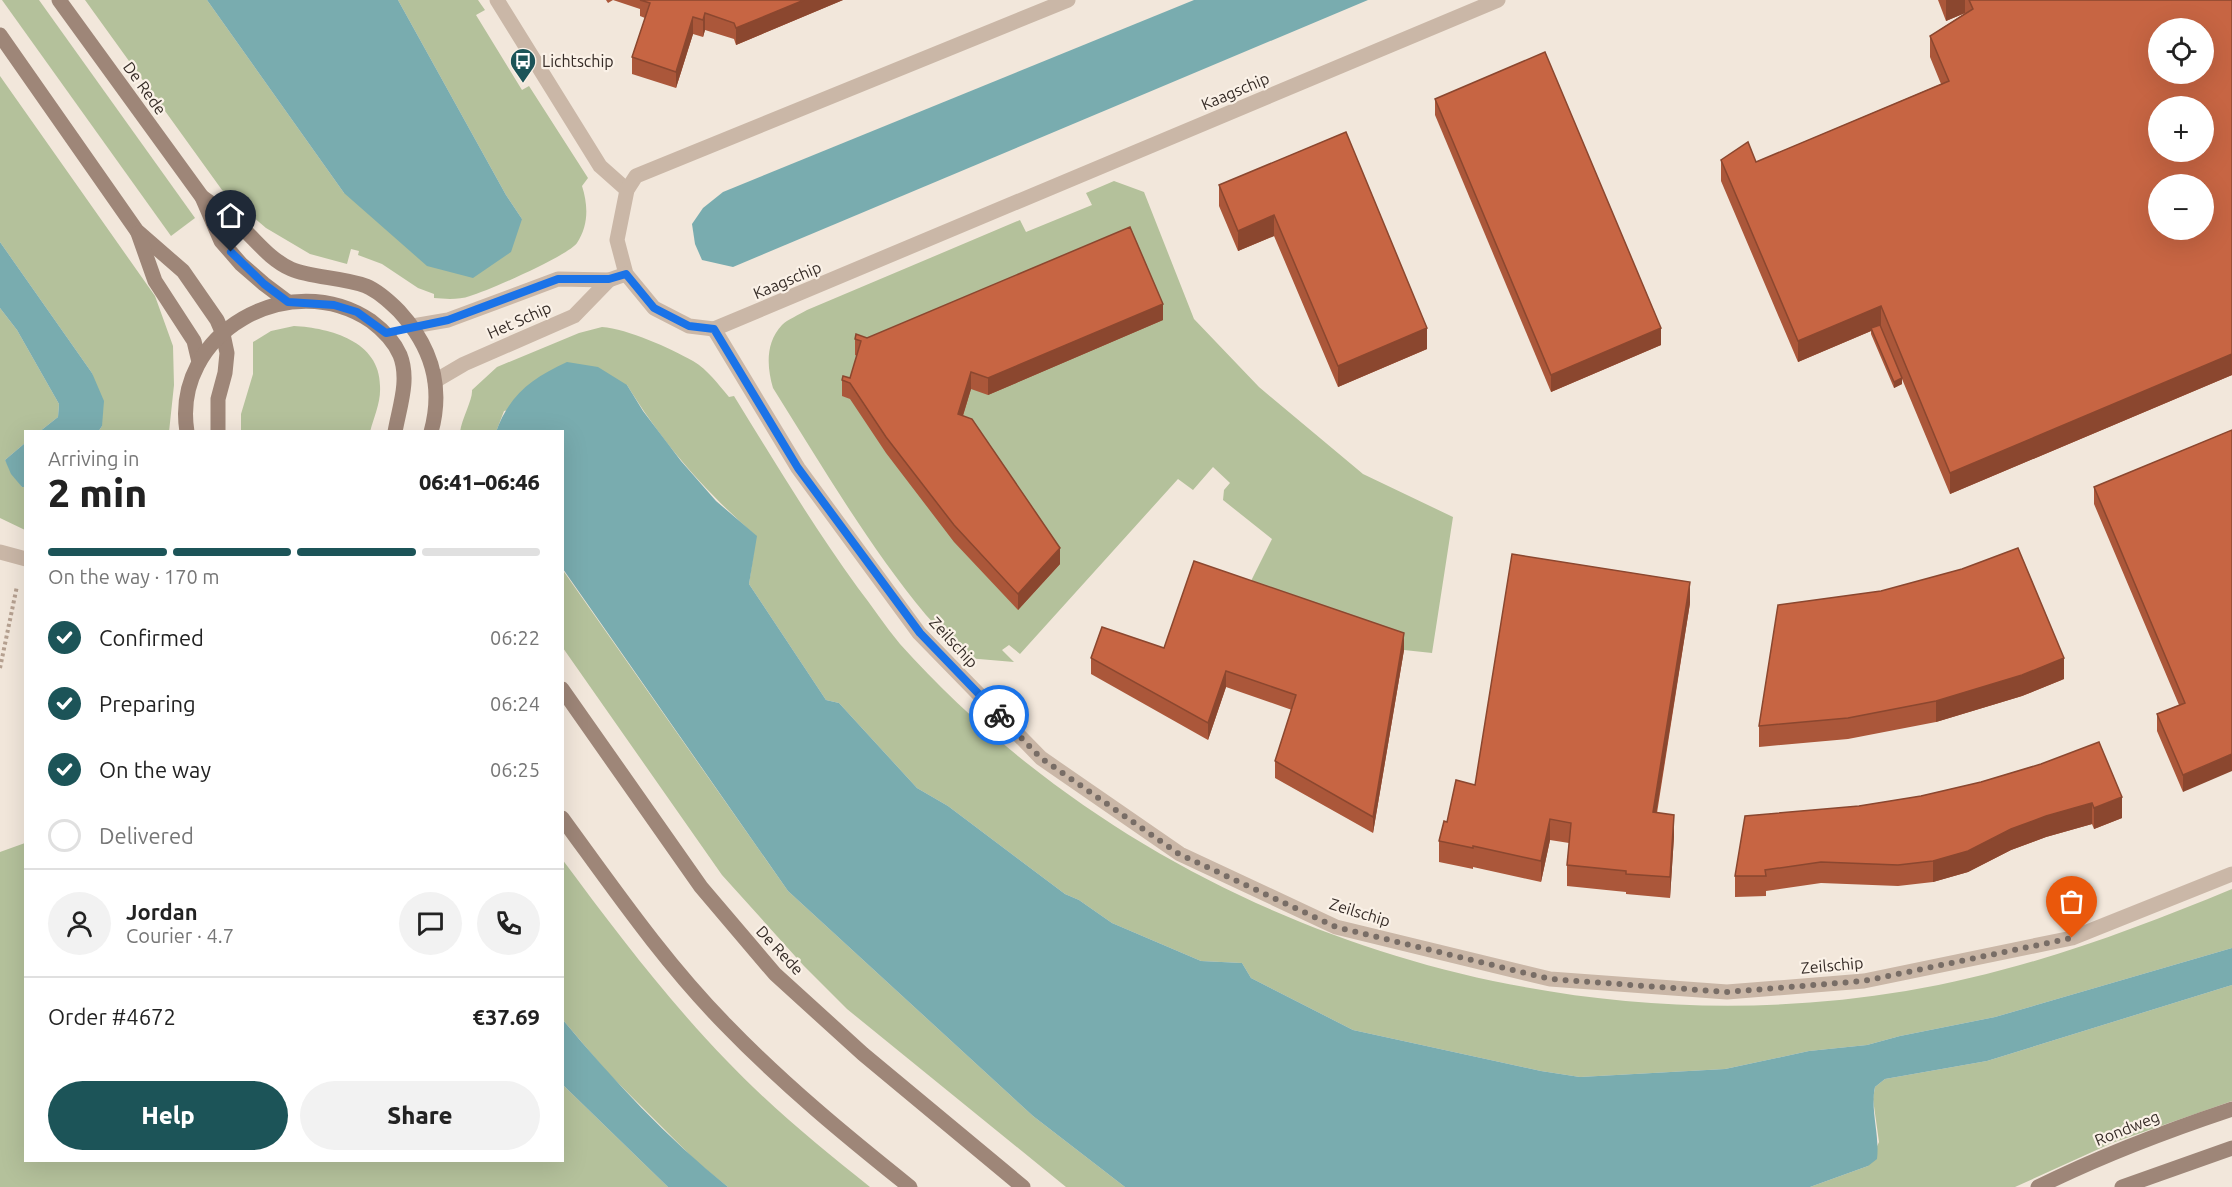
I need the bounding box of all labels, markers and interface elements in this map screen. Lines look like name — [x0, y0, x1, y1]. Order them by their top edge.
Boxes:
map controls — [2148, 18, 2214, 240]
button: locate — [2148, 18, 2214, 84]
bus stop icon: Lichtschip — [508, 46, 538, 84]
place label: Lichtschip — [542, 52, 614, 70]
street label: De Rede — [120, 58, 170, 118]
street label: Kaagschip — [1198, 69, 1272, 113]
button: + — [2148, 96, 2214, 162]
button: − — [2148, 174, 2214, 240]
pin — [205, 190, 256, 252]
icon: home — [214, 199, 247, 232]
street label: Kaagschip — [750, 258, 824, 302]
street label: Het Schip — [484, 298, 554, 342]
text: Arriving in — [48, 447, 139, 470]
text: 06:41–06:46 — [419, 469, 540, 494]
text: 2 min — [48, 471, 147, 514]
text: On the way · 170 m — [48, 565, 220, 588]
street label: Zeilschip — [926, 613, 982, 671]
icon: check — [48, 621, 81, 654]
text: Confirmed — [99, 625, 204, 650]
text: 06:22 — [490, 626, 540, 649]
courier — [969, 685, 1029, 745]
icon: check — [48, 687, 81, 720]
text: Preparing — [99, 691, 196, 716]
text: 06:24 — [490, 692, 540, 715]
icon: bike — [983, 699, 1016, 732]
icon: check — [48, 753, 81, 786]
text: On the way — [99, 757, 211, 782]
text: 06:25 — [490, 758, 540, 781]
text: Delivered — [99, 823, 194, 848]
pin — [2046, 876, 2097, 938]
icon: bag — [2055, 885, 2088, 918]
button: person — [48, 892, 111, 955]
button: chat — [399, 892, 462, 955]
button: phone — [477, 892, 540, 955]
street label: Zeilschip — [1327, 894, 1393, 930]
text: Jordan — [126, 899, 198, 924]
street label: De Rede — [753, 922, 807, 978]
text: Courier · 4.7 — [126, 924, 234, 947]
street label: Zeilschip — [1800, 953, 1864, 977]
text: Order #4672 — [48, 1004, 176, 1029]
text: €37.69 — [473, 1004, 540, 1029]
button: Help — [48, 1081, 288, 1150]
button: Share — [300, 1081, 540, 1150]
street label: Rondweg — [2092, 1107, 2162, 1149]

